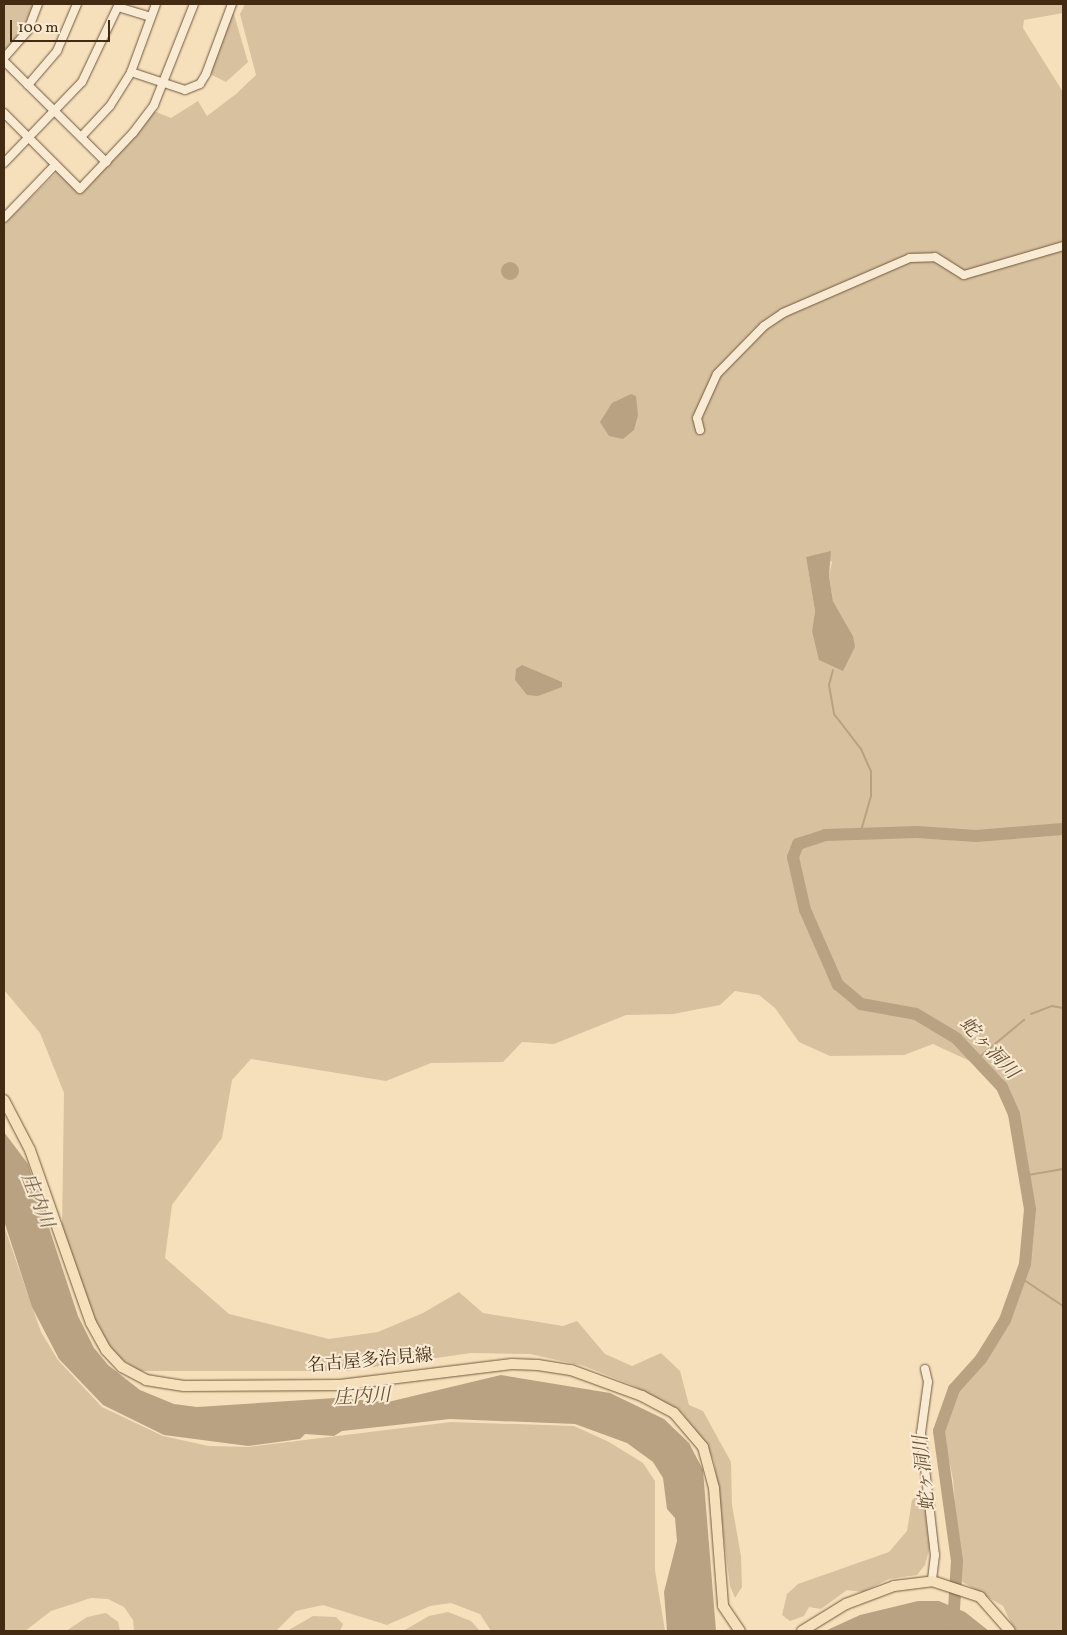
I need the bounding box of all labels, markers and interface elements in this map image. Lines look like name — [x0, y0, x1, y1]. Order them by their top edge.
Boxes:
scale bar — [12, 10, 112, 42]
text: 100 m — [18, 18, 58, 39]
water label: 蛇ヶ洞川 — [954, 1013, 1022, 1085]
water label: 庄内川 — [15, 1170, 57, 1232]
street label: 名古屋多治見線 — [306, 1346, 434, 1378]
water label: 庄内川 — [333, 1385, 391, 1411]
water label: 蛇ヶ洞川 — [911, 1434, 941, 1512]

